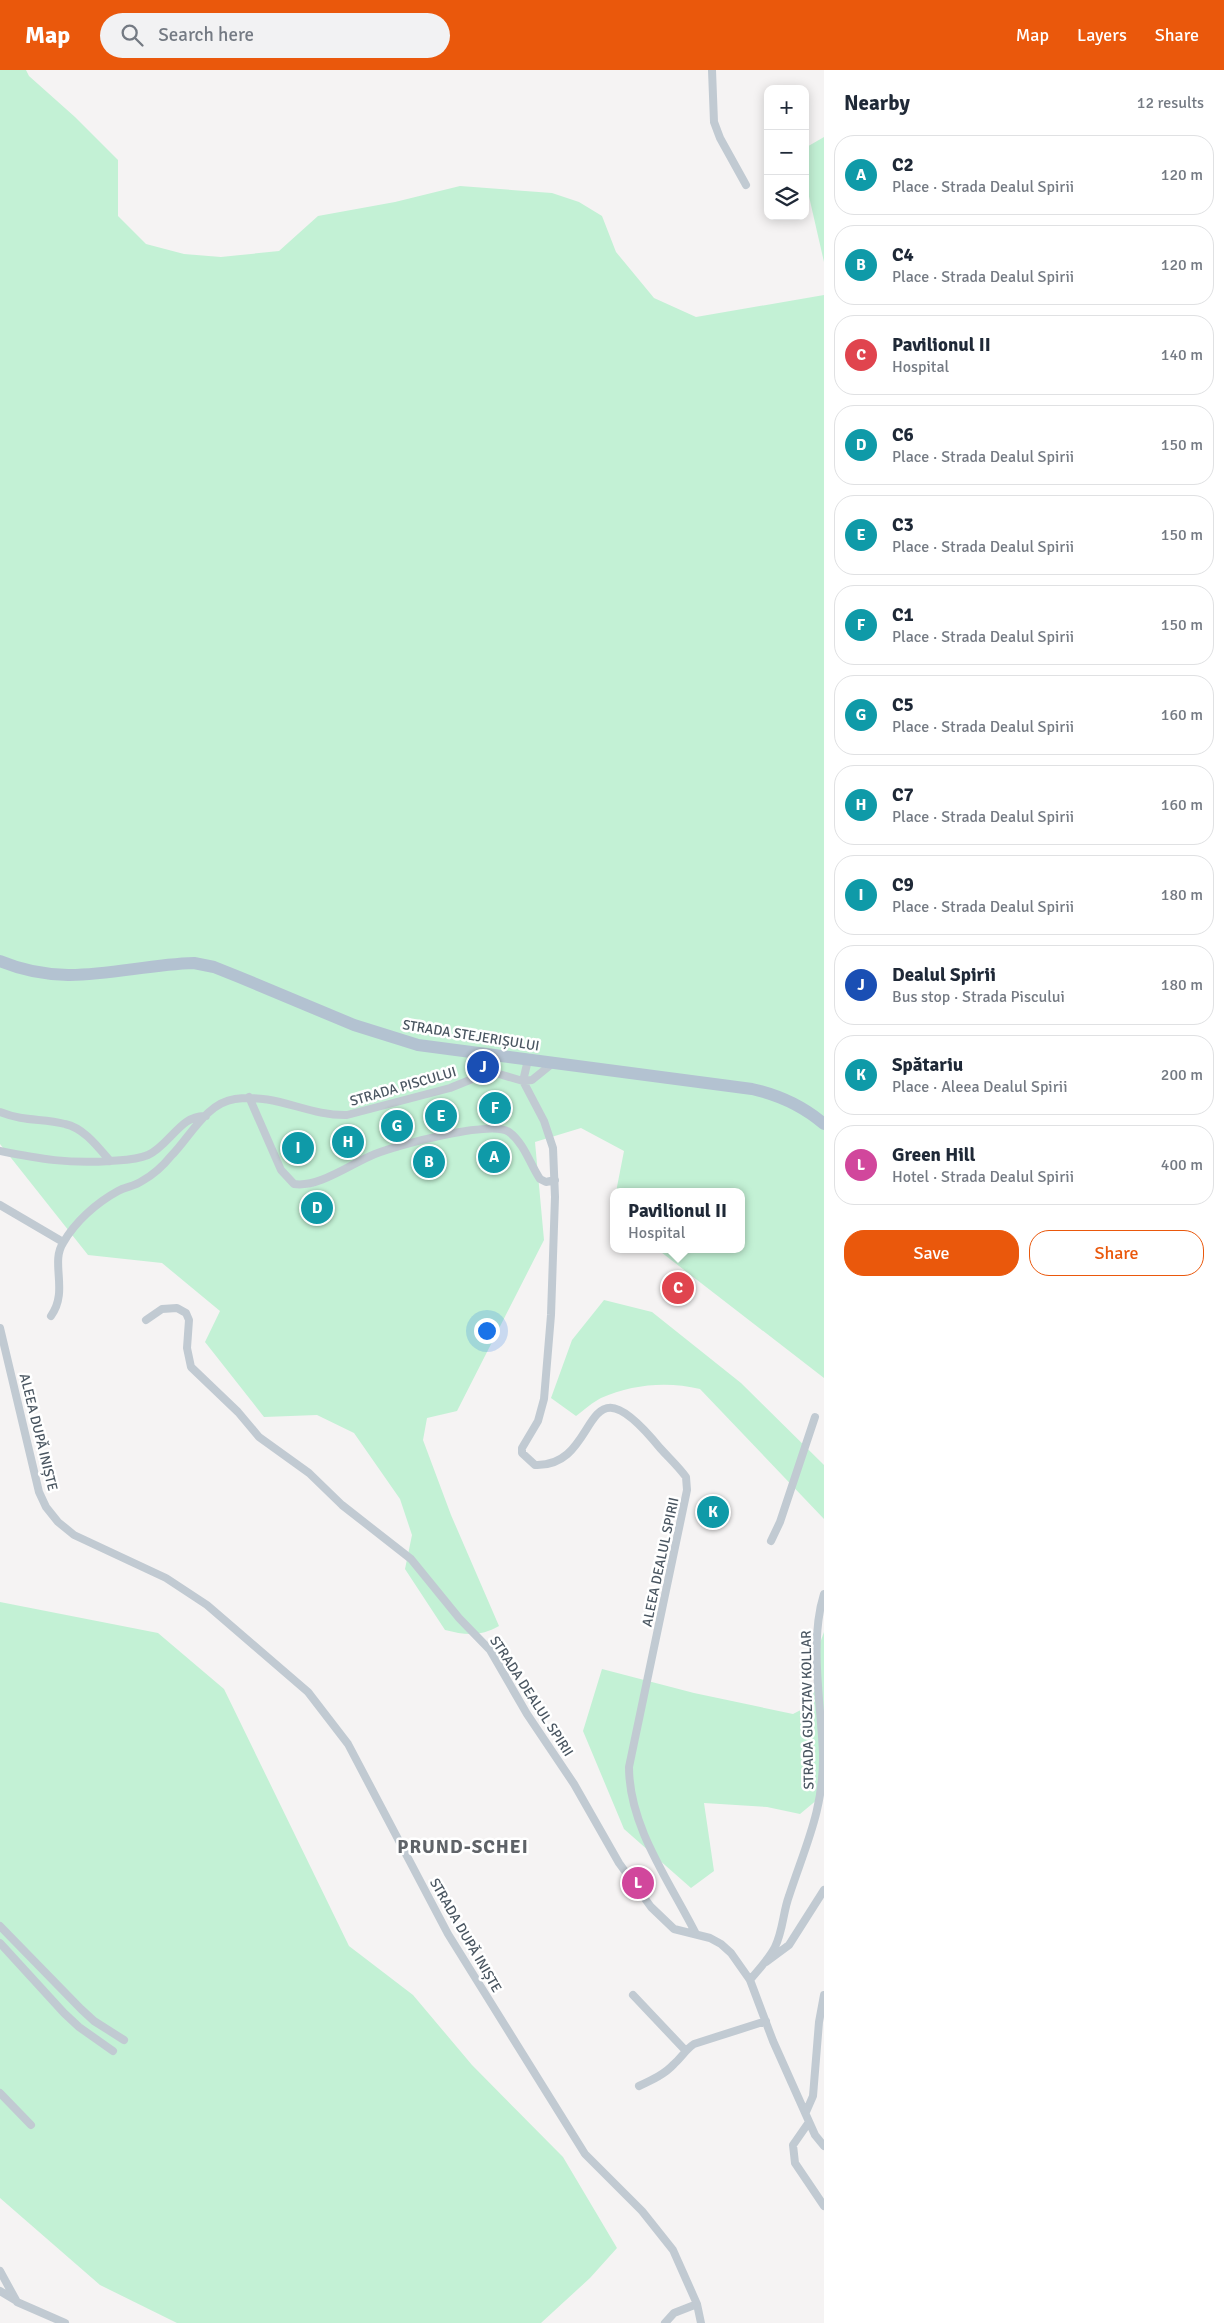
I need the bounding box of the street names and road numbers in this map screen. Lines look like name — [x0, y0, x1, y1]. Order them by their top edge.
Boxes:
street label: STRADA STEJERIȘULUI — [401, 1016, 541, 1055]
street label: STRADA PISCULUI — [348, 1063, 458, 1110]
street label: ALEEA DUPĂ INIȘTE — [16, 1372, 61, 1493]
street label: ALEEA DEALUL SPIRII — [638, 1496, 683, 1628]
street label: STRADA GUSZTAV KOLLAR — [798, 1630, 817, 1790]
street label: STRADA DEALUL SPIRII — [486, 1633, 577, 1760]
street label: STRADA DUPĂ INIȘTE — [426, 1875, 505, 1995]

